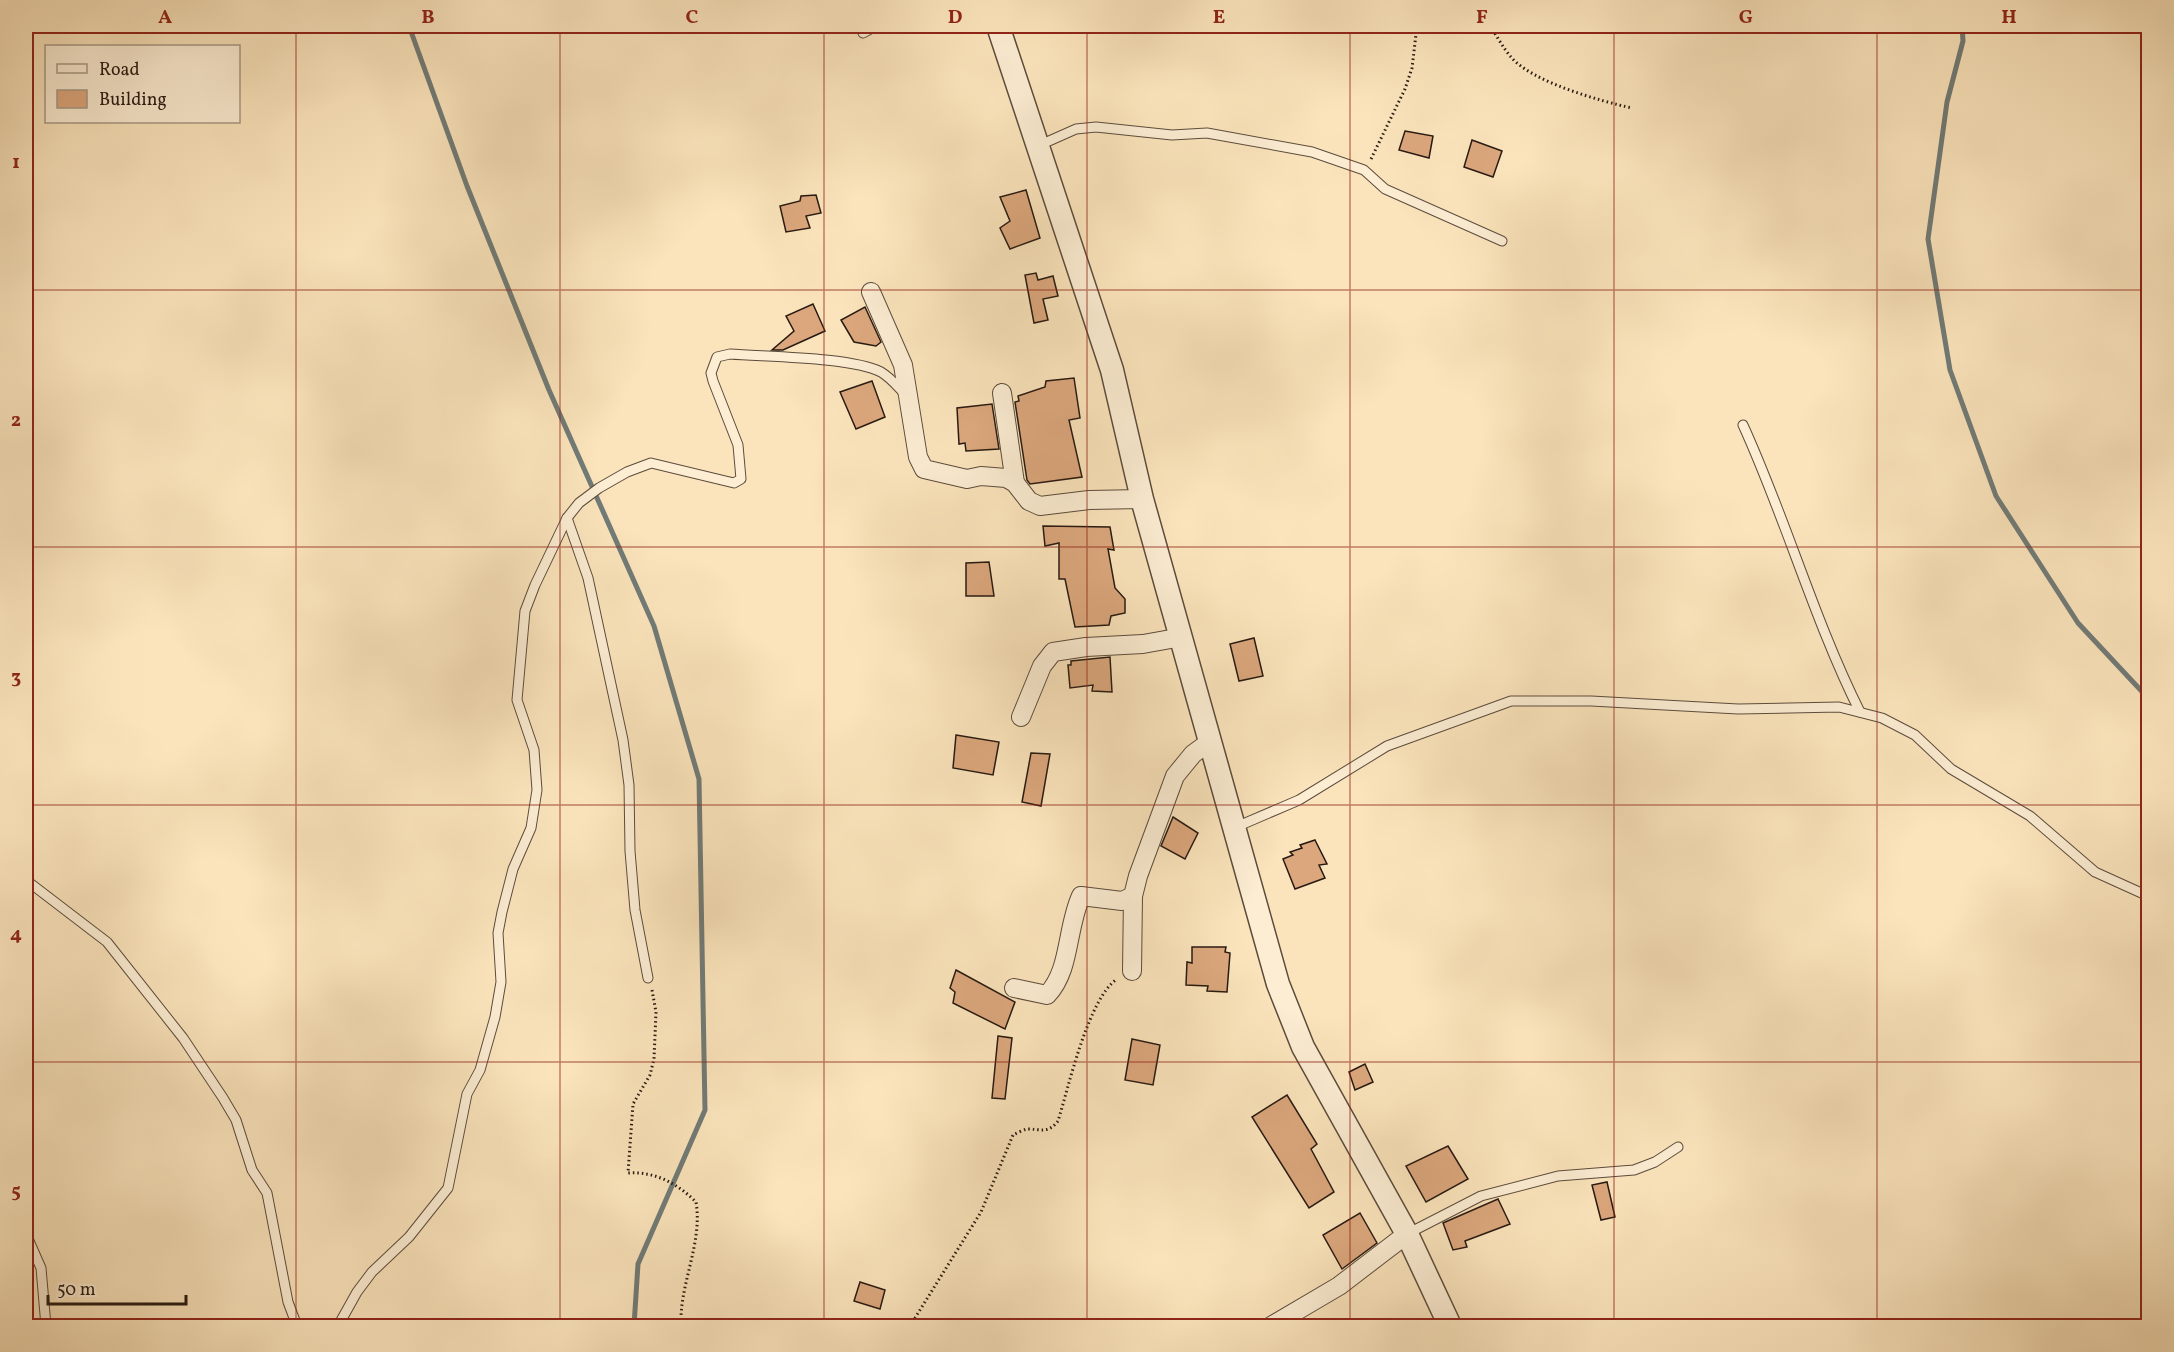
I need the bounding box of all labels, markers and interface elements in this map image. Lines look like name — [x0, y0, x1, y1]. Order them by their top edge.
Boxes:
text: A — [158, 4, 172, 32]
text: B — [421, 4, 435, 32]
text: C — [686, 4, 699, 32]
text: D — [948, 4, 962, 32]
text: E — [1213, 4, 1225, 32]
text: F — [1476, 4, 1488, 32]
text: G — [1739, 4, 1753, 32]
text: H — [2001, 4, 2017, 32]
legend — [45, 45, 240, 123]
text: Road — [99, 58, 140, 83]
text: Building — [99, 88, 167, 113]
text: 1 — [12, 149, 20, 177]
text: 2 — [11, 407, 21, 435]
text: 3 — [11, 664, 21, 692]
text: 4 — [10, 921, 22, 949]
text: 5 — [11, 1178, 21, 1206]
scale bar — [48, 1268, 186, 1306]
text: 50 m — [57, 1278, 96, 1303]

